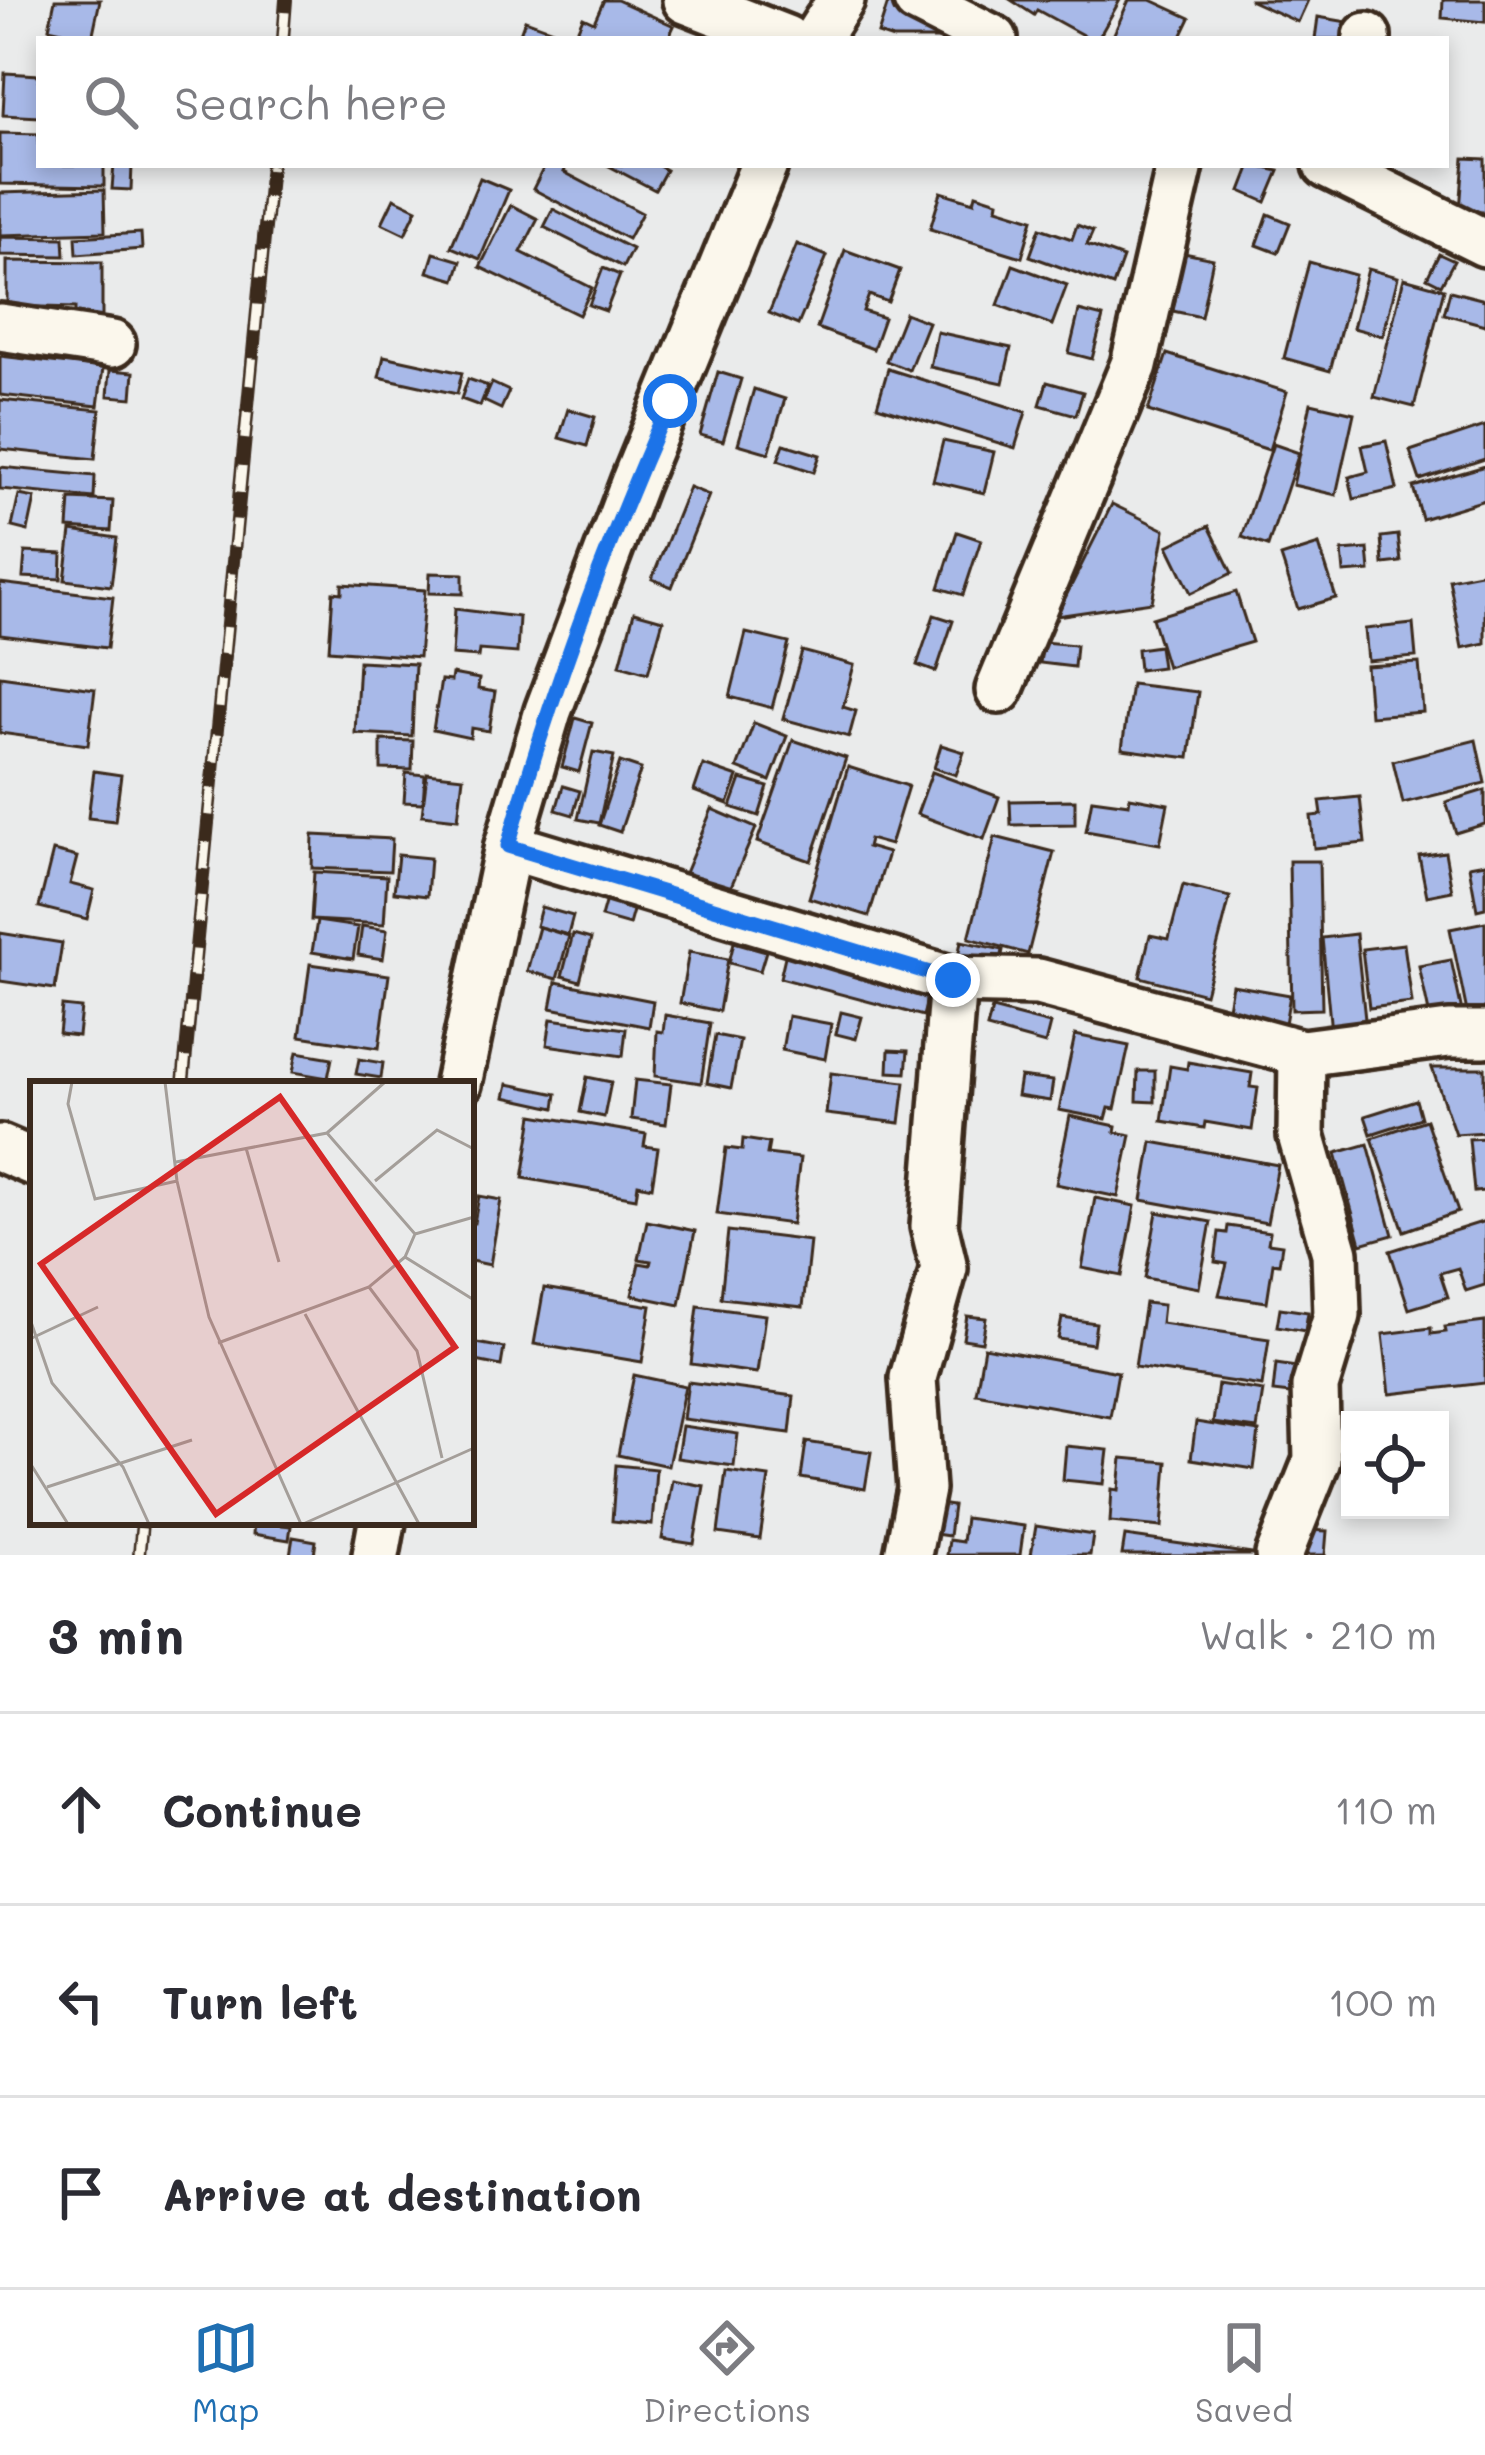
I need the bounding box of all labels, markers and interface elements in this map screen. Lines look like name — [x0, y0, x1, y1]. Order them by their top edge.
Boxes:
search box — [36, 36, 1449, 168]
icon: search — [78, 69, 144, 135]
text: Search here — [174, 73, 448, 131]
route start — [643, 374, 697, 428]
route end — [926, 953, 980, 1007]
inset map — [30, 1081, 474, 1525]
map controls — [1341, 1411, 1449, 1519]
button: locate — [1341, 1411, 1449, 1519]
text: 3 min — [48, 1600, 184, 1667]
text: Walk · 210 m — [1199, 1608, 1437, 1659]
icon: ahead — [48, 1776, 114, 1842]
text: Continue — [162, 1780, 362, 1838]
text: 110 m — [1335, 1783, 1437, 1834]
icon: left — [48, 1968, 114, 2034]
text: Turn left — [162, 1972, 358, 2030]
text: 100 m — [1328, 1975, 1437, 2026]
icon: arrive — [48, 2160, 114, 2226]
text: Arrive at destination — [162, 2164, 642, 2222]
tab: Map — [192, 2315, 259, 2430]
tab: Directions — [643, 2315, 811, 2430]
tab: Saved — [1195, 2315, 1293, 2430]

